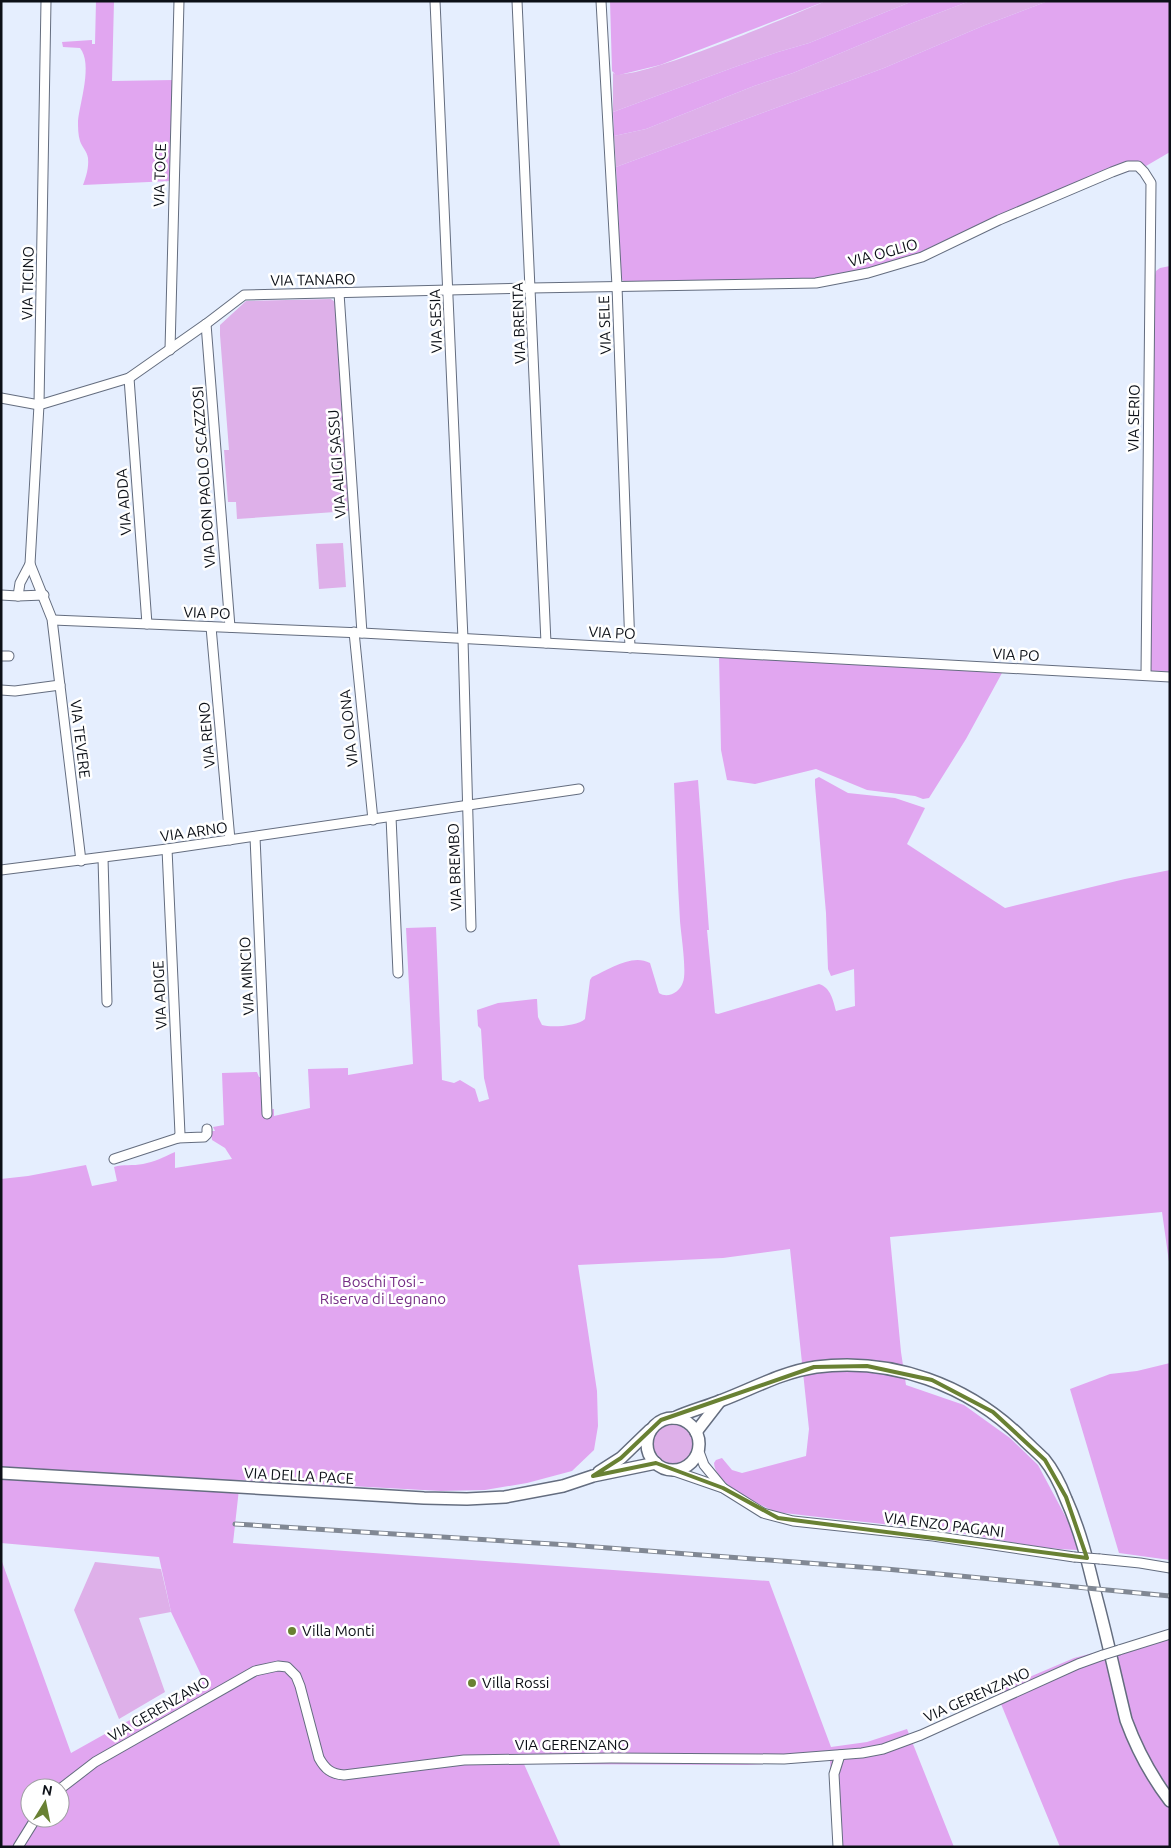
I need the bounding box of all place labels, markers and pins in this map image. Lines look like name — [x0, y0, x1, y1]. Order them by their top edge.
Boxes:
place label: Villa Monti — [302, 1622, 375, 1639]
marker: Villa Monti — [286, 1625, 298, 1637]
place label: Villa Rossi — [482, 1674, 549, 1691]
marker: Villa Rossi — [466, 1677, 478, 1689]

